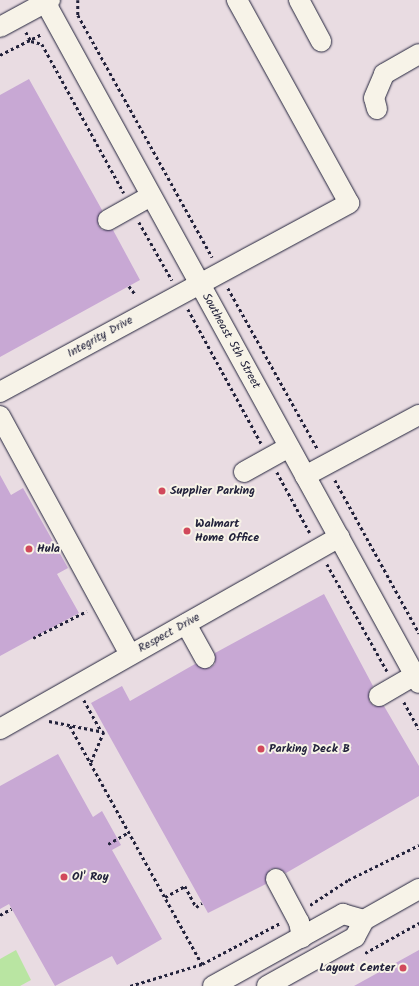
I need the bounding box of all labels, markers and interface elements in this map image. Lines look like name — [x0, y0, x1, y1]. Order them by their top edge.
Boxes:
street label: Southeast 5th Street — [199, 291, 263, 391]
street label: Integrity Drive — [65, 313, 135, 361]
place label: Supplier Parking — [170, 484, 255, 498]
marker: Supplier Parking — [157, 486, 167, 496]
place label: Walmart Home Office — [195, 517, 259, 545]
marker: Walmart Home Office — [182, 526, 192, 536]
place label: Hula — [37, 542, 60, 556]
marker: Hula — [24, 544, 34, 554]
street label: Respect Drive — [136, 610, 202, 656]
place label: Parking Deck B — [269, 742, 350, 756]
marker: Parking Deck B — [256, 744, 266, 754]
place label: Ol' Roy — [72, 870, 109, 884]
marker: Ol' Roy — [59, 872, 69, 882]
place label: Layout Center — [319, 961, 395, 975]
marker: Layout Center — [398, 963, 408, 973]

